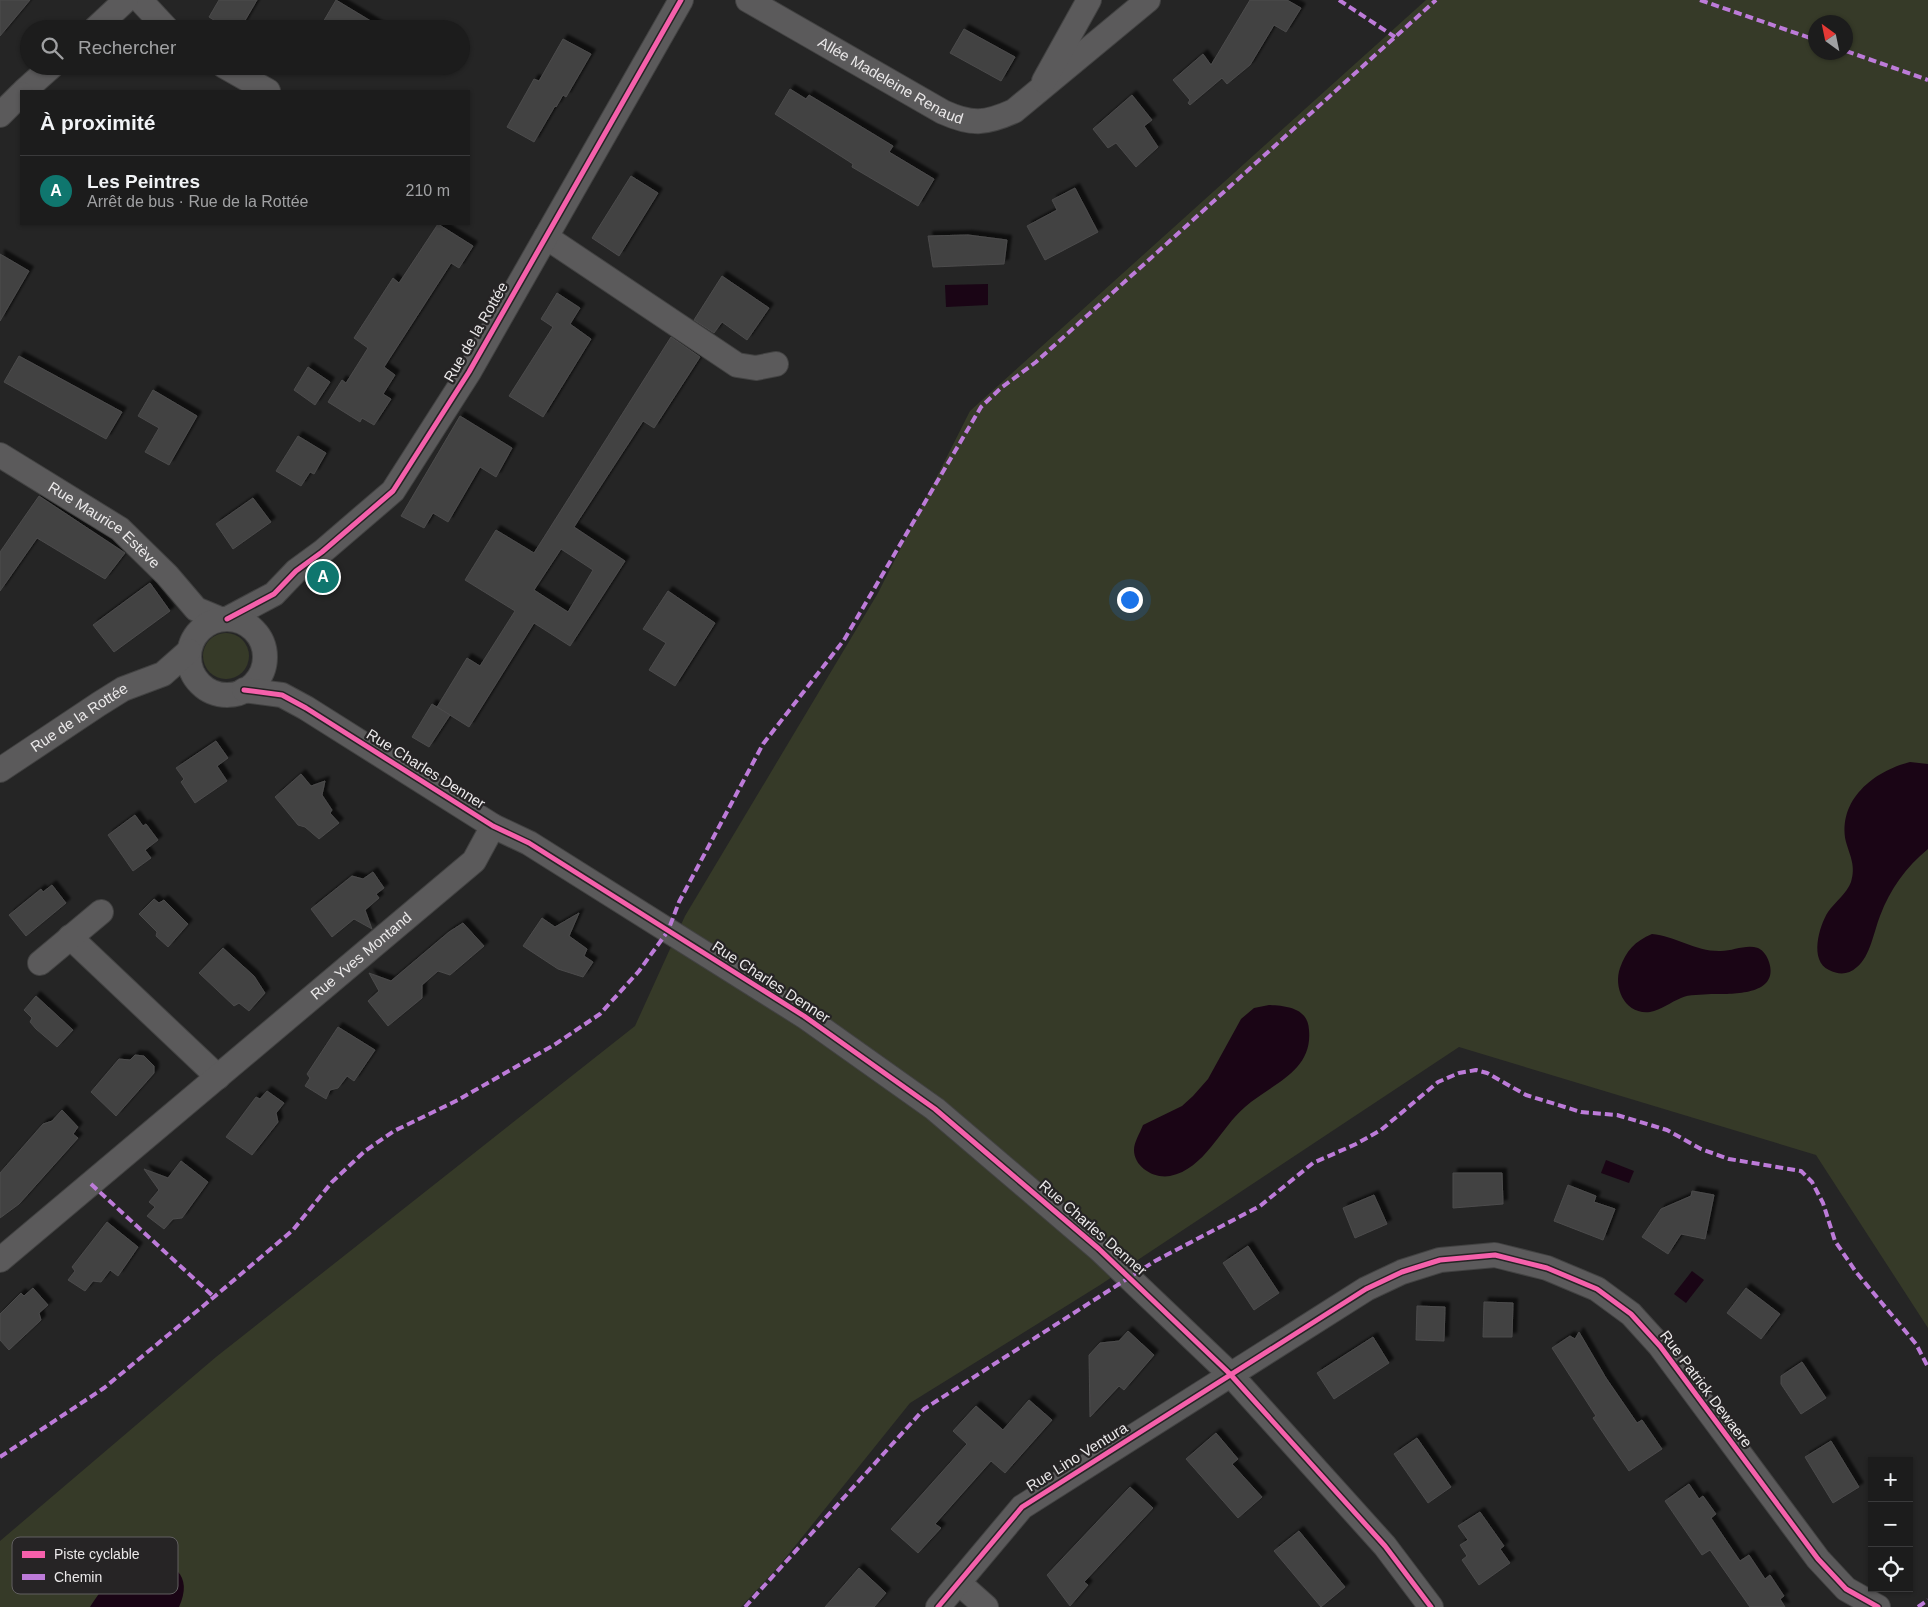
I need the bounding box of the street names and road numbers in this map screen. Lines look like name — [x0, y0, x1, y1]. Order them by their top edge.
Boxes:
street label: Allée Madeleine Renaud — [815, 33, 965, 127]
street label: Rue de la Rottée — [440, 279, 511, 385]
street label: Rue Maurice Estève — [46, 478, 164, 571]
street label: Rue de la Rottée — [27, 679, 131, 755]
street label: Rue Charles Denner — [364, 725, 489, 812]
street label: Rue Yves Montand — [307, 908, 415, 1003]
street label: Rue Charles Denner — [709, 937, 833, 1026]
street label: Rue Charles Denner — [1036, 1176, 1151, 1279]
street label: Rue Patrick Dewaere — [1657, 1327, 1756, 1450]
street label: Rue Lino Ventura — [1023, 1418, 1131, 1494]

